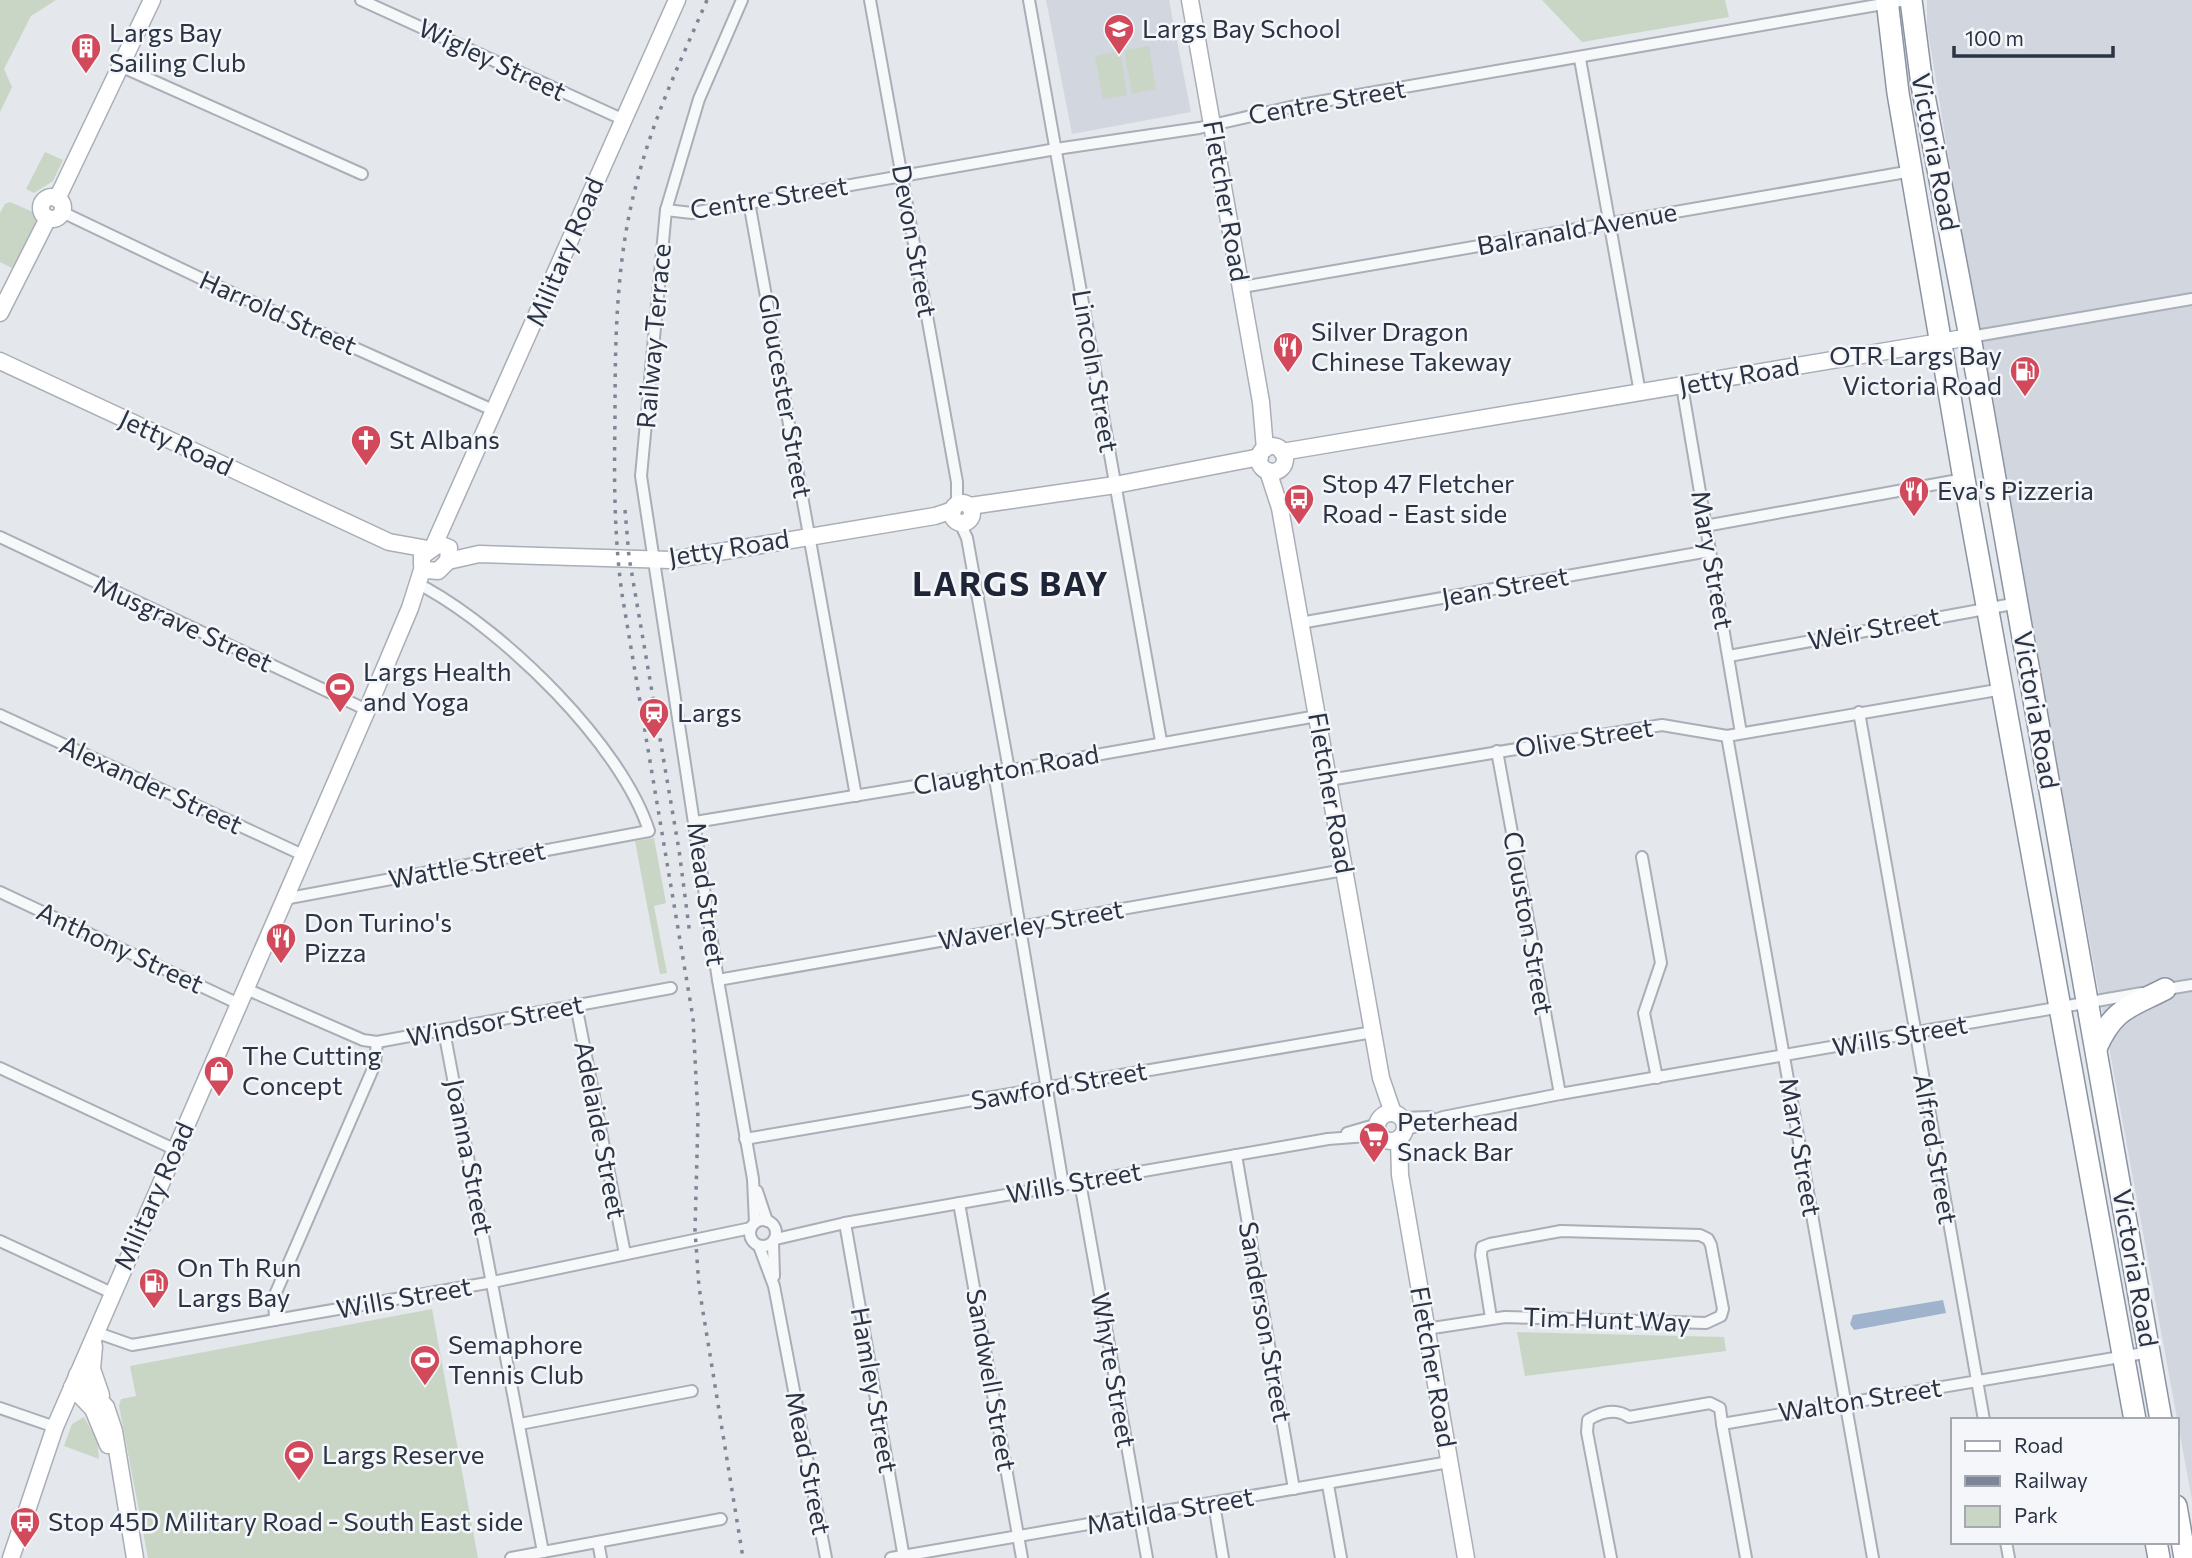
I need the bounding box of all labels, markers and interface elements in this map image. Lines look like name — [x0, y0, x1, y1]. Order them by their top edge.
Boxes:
street label: Wigley Street — [414, 11, 571, 106]
school or university icon: Largs Bay School — [1102, 12, 1136, 56]
place label: Largs Bay School — [1142, 12, 1341, 43]
scale bar — [1954, 14, 2113, 58]
place label: Largs Bay Sailing Club — [109, 16, 246, 77]
text: 100 m — [1965, 25, 2024, 50]
building icon: Largs Bay Sailing Club — [69, 31, 103, 75]
street label: Victoria Road — [1906, 70, 1967, 233]
street label: Centre Street — [1246, 71, 1408, 130]
street label: Fletcher Road — [1198, 118, 1257, 284]
street label: Devon Street — [887, 162, 944, 319]
street label: Centre Street — [688, 169, 850, 224]
street label: Military Road — [518, 172, 609, 330]
street label: Balranald Avenue — [1474, 195, 1679, 260]
street label: Railway Terrace — [629, 242, 676, 430]
street label: Harrold Street — [195, 263, 362, 360]
street label: Lincoln Street — [1067, 287, 1126, 455]
street label: Gloucester Street — [753, 291, 820, 500]
place label: Silver Dragon Chinese Takeway — [1311, 315, 1512, 376]
restaurant icon: Silver Dragon Chinese Takeway — [1271, 330, 1305, 374]
place label: OTR Largs Bay Victoria Road — [1829, 339, 2002, 400]
street label: Jetty Road — [1676, 349, 1801, 400]
fuel station icon: OTR Largs Bay Victoria Road — [2008, 354, 2042, 398]
street label: Jetty Road — [115, 402, 238, 481]
church icon: St Albans — [349, 423, 383, 467]
place label: St Albans — [389, 423, 500, 454]
place label: Stop 47 Fletcher Road - East side — [1322, 467, 1515, 528]
restaurant icon: Eva's Pizzeria — [1897, 474, 1931, 518]
place label: Eva's Pizzeria — [1937, 474, 2094, 505]
bus stop icon: Stop 47 Fletcher Road - East side — [1282, 482, 1316, 526]
street label: Mary Street — [1686, 488, 1741, 632]
street label: Jetty Road — [666, 522, 791, 571]
street label: Jean Street — [1439, 559, 1571, 612]
district label: LARGS BAY — [912, 562, 1110, 603]
street label: Musgrave Street — [89, 568, 278, 678]
street label: Weir Street — [1805, 600, 1942, 656]
street label: Victoria Road — [2008, 628, 2067, 791]
place label: Largs Health and Yoga — [363, 655, 512, 716]
sports icon: Largs Health and Yoga — [323, 670, 357, 714]
station icon: Largs — [637, 696, 671, 740]
place label: Largs — [677, 696, 742, 727]
street label: Fletcher Road — [1303, 710, 1362, 876]
street label: Olive Street — [1512, 710, 1655, 763]
street label: Alexander Street — [55, 728, 248, 840]
street label: Claughton Road — [910, 737, 1101, 800]
street label: Mead Street — [682, 820, 733, 968]
street label: Clouston Street — [1498, 829, 1561, 1017]
street label: Wattle Street — [386, 833, 548, 894]
street label: Waverley Street — [936, 892, 1126, 955]
street label: Anthony Street — [32, 894, 209, 999]
place label: Don Turino's Pizza — [304, 906, 452, 967]
restaurant icon: Don Turino's Pizza — [264, 921, 298, 965]
street label: Windsor Street — [404, 987, 586, 1052]
street label: Wills Street — [1830, 1007, 1970, 1062]
street label: Adelaide Street — [569, 1038, 634, 1221]
place label: The Cutting Concept — [242, 1039, 382, 1100]
shop icon: The Cutting Concept — [202, 1054, 236, 1098]
street label: Sawford Street — [968, 1054, 1149, 1115]
street label: Alfred Street — [1908, 1071, 1965, 1226]
street label: Mary Street — [1774, 1075, 1829, 1219]
street label: Joanna Street — [440, 1076, 501, 1237]
place label: Peterhead Snack Bar — [1397, 1105, 1518, 1166]
street label: Military Road — [106, 1117, 199, 1274]
supermarket icon: Peterhead Snack Bar — [1357, 1120, 1391, 1164]
street label: Wills Street — [1004, 1154, 1144, 1209]
street label: Victoria Road — [2107, 1186, 2166, 1349]
street label: Sanderson Street — [1234, 1219, 1299, 1424]
place label: On Th Run Largs Bay — [177, 1251, 301, 1312]
fuel station icon: On Th Run Largs Bay — [137, 1266, 171, 1310]
street label: Wills Street — [334, 1269, 474, 1324]
street label: Fletcher Road — [1405, 1284, 1464, 1450]
street label: Sandwell Street — [961, 1286, 1024, 1473]
street label: Whyte Street — [1086, 1290, 1143, 1450]
street label: Tim Hunt Way — [1523, 1300, 1691, 1337]
street label: Hamley Street — [846, 1304, 905, 1475]
place label: Semaphore Tennis Club — [448, 1328, 584, 1389]
sports icon: Semaphore Tennis Club — [408, 1343, 442, 1387]
street label: Walton Street — [1776, 1370, 1944, 1427]
street label: Mead Street — [780, 1388, 839, 1537]
legend — [1951, 1418, 2178, 1544]
text: Road — [2014, 1432, 2063, 1457]
sports icon: Largs Reserve — [282, 1438, 316, 1482]
place label: Largs Reserve — [322, 1438, 485, 1469]
text: Railway — [2014, 1467, 2088, 1492]
street label: Matilda Street — [1084, 1480, 1256, 1539]
text: Park — [2014, 1502, 2058, 1527]
bus stop icon: Stop 45D Military Road - South East side — [8, 1505, 42, 1549]
place label: Stop 45D Military Road - South East side — [48, 1505, 523, 1536]

